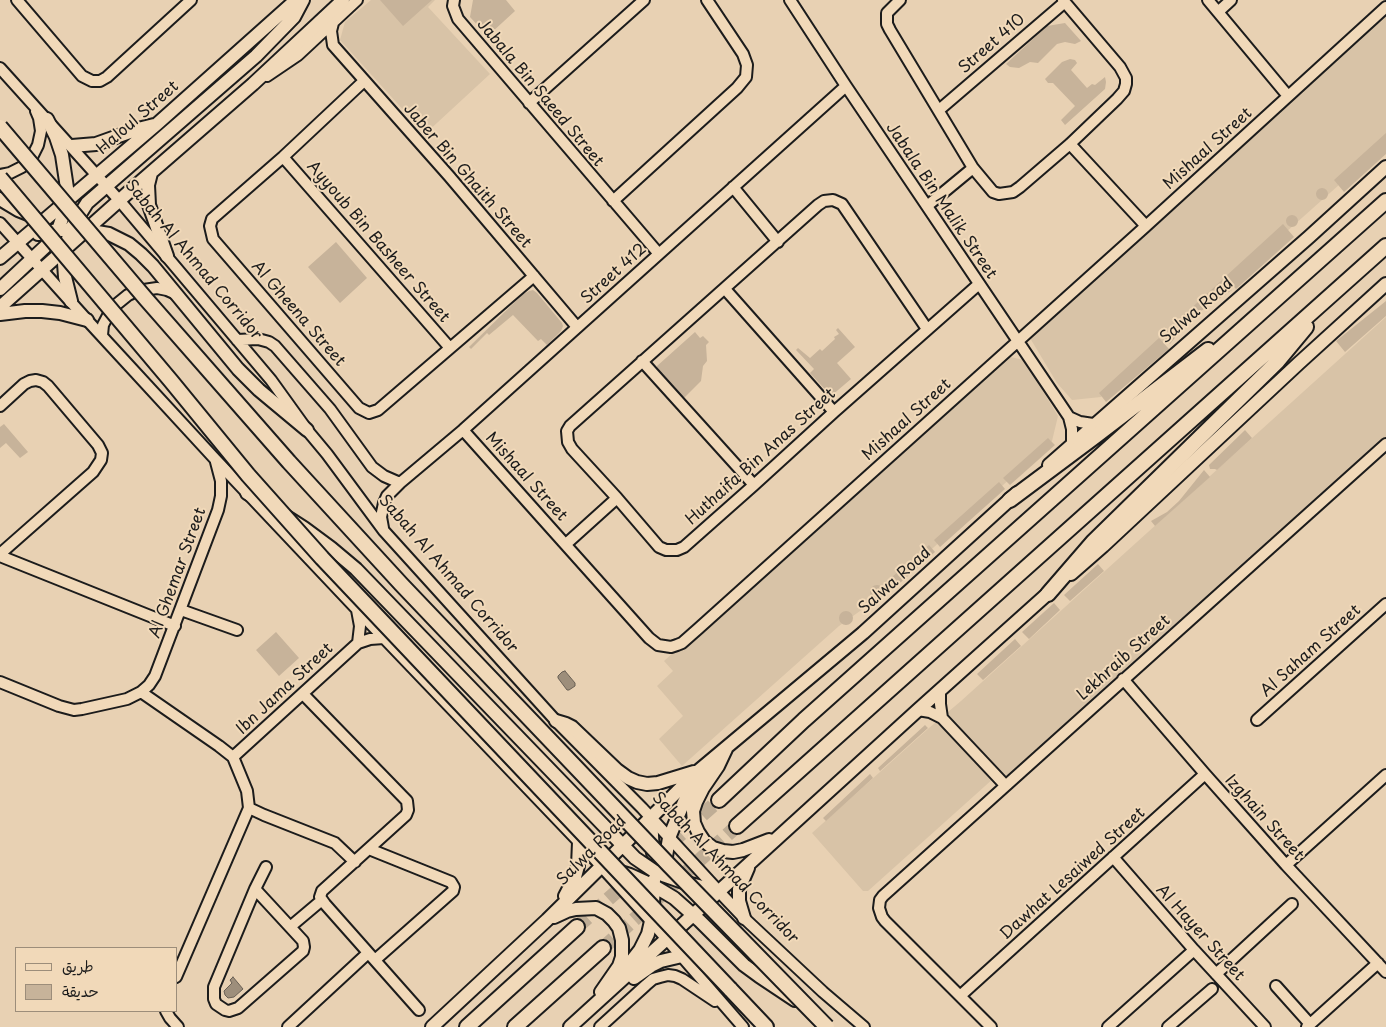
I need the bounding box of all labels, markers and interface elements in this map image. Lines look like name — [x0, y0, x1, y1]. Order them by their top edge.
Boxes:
street label: Street 410 — [955, 10, 1029, 78]
street label: Jabala Bin Saeed Street — [473, 15, 607, 171]
street label: Haloul Street — [93, 77, 183, 159]
street label: Jaber Bin Ghaith Street — [399, 100, 535, 252]
street label: Mishaal Street — [1160, 104, 1256, 194]
street label: Jabala Bin Malik Street — [882, 119, 1000, 283]
street label: Ayyoub Bin Basheer Street — [303, 157, 453, 327]
street label: Sabah Al Ahmad Corridor — [120, 176, 266, 344]
street label: Street 412 — [577, 240, 651, 308]
street label: Al Gheena Street — [247, 257, 349, 371]
street label: Salwa Road — [1156, 274, 1238, 348]
street label: Mishaal Street — [859, 375, 955, 465]
street label: Huthaifa Bin Anas Street — [682, 385, 840, 529]
street label: Mishaal Street — [481, 429, 571, 525]
street label: Sabah Al Ahmad Corridor — [374, 491, 522, 657]
street label: Al Ghemar Street — [145, 505, 211, 641]
street label: Salwa Road — [855, 543, 935, 619]
street label: Al Saham Street — [1257, 601, 1365, 701]
street label: Lekhraib Street — [1073, 611, 1175, 705]
street label: Ibn Jama Street — [233, 639, 337, 739]
street label: Izghain Street — [1220, 771, 1308, 865]
street label: Sabah Al Ahmad Corridor — [648, 788, 802, 948]
street label: Dawhat Lesaiwed Street — [997, 804, 1149, 944]
street label: Salwa Road — [553, 812, 631, 890]
street label: Al Hayer Street — [1152, 881, 1248, 985]
legend — [15, 947, 178, 1012]
text: طريق — [62, 954, 94, 977]
text: حديقة — [62, 979, 99, 1002]

